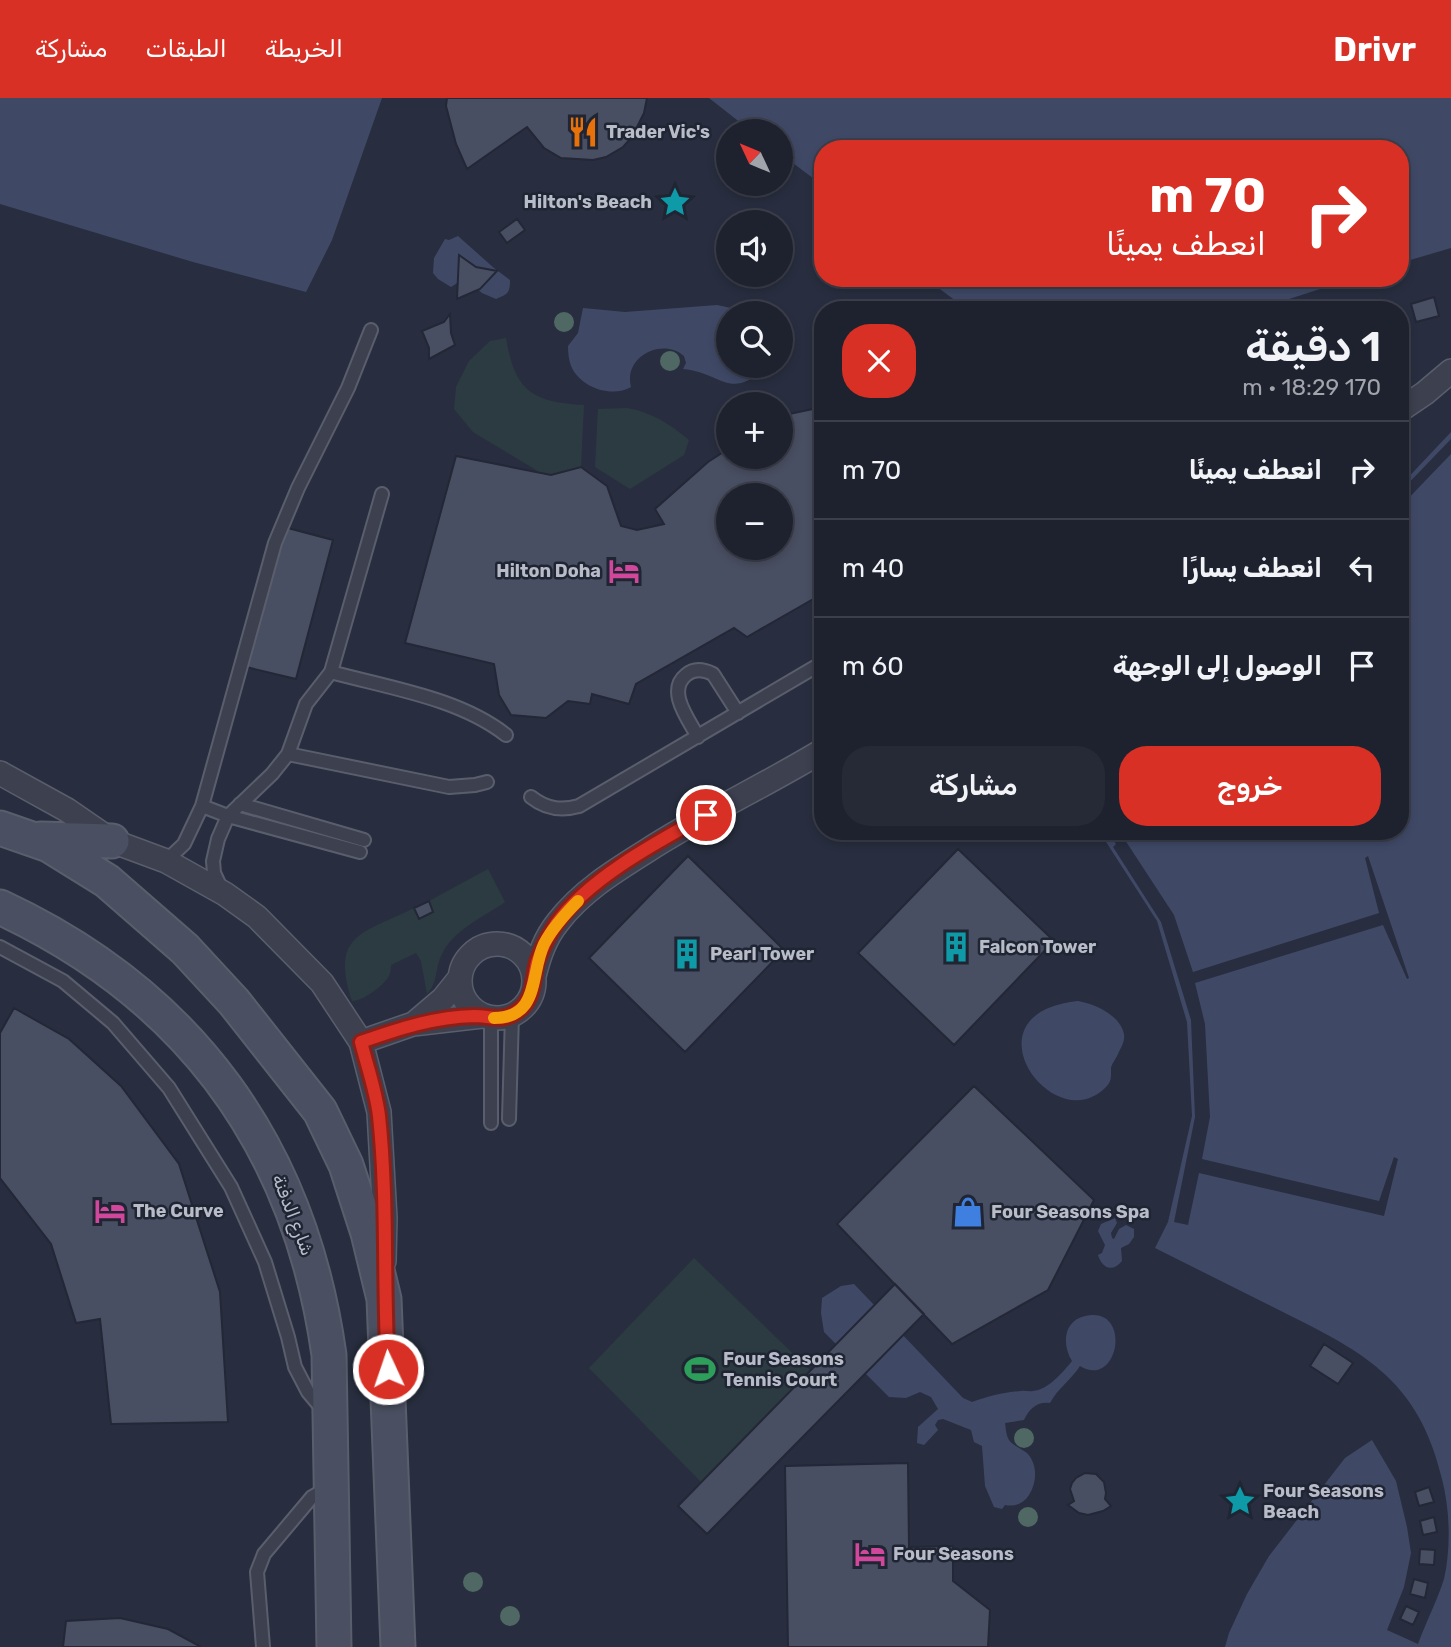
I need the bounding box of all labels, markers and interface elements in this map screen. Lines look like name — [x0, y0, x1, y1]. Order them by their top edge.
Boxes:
text: Drivr — [1333, 30, 1416, 69]
text: مشاركة — [35, 35, 107, 63]
text: الطبقات — [145, 35, 227, 63]
text: الخريطة — [265, 35, 343, 63]
restaurant icon: Trader Vic's — [566, 115, 600, 149]
north arrow — [716, 119, 793, 196]
map controls — [716, 119, 793, 560]
place label: Trader Vic's — [606, 121, 710, 143]
text: 70 m — [1149, 166, 1266, 224]
icon: right — [1290, 168, 1381, 259]
place icon: Hilton's Beach — [658, 185, 692, 219]
place label: Hilton's Beach — [524, 191, 652, 213]
button: sound — [716, 210, 793, 287]
text: انعطف يمينًا — [1106, 225, 1266, 263]
button: search — [716, 301, 793, 378]
text: 1 دقيقة — [1245, 322, 1381, 372]
button: close — [842, 324, 916, 398]
text: 170 m · 18:29 — [1242, 373, 1381, 401]
button: + — [716, 392, 793, 469]
icon: right — [1343, 451, 1381, 489]
text: 70 m — [842, 455, 901, 486]
text: انعطف يمينًا — [1189, 455, 1322, 486]
button: − — [716, 483, 793, 560]
icon: left — [1343, 549, 1381, 587]
text: 40 m — [842, 553, 904, 584]
text: انعطف يسارًا — [1181, 553, 1322, 584]
hotel icon: Hilton Doha — [607, 554, 641, 588]
place label: Hilton Doha — [496, 560, 601, 582]
icon: arrive — [1343, 647, 1381, 685]
text: 60 m — [842, 651, 904, 682]
text: الوصول إلى الوجهة — [1113, 651, 1322, 682]
button: مشاركة — [842, 746, 1105, 826]
button: خروج — [1119, 746, 1381, 826]
pin — [676, 785, 736, 845]
icon: arrive — [687, 796, 725, 834]
building icon: Falcon Tower — [939, 930, 973, 964]
place label: Falcon Tower — [979, 936, 1096, 958]
building icon: Pearl Tower — [670, 937, 704, 971]
place label: Pearl Tower — [710, 943, 814, 965]
street label: شارع الدفنة — [266, 1171, 319, 1259]
hotel icon: The Curve — [93, 1194, 127, 1228]
shop icon: Four Seasons Spa — [951, 1195, 985, 1229]
place label: The Curve — [133, 1200, 224, 1222]
place label: Four Seasons Spa — [991, 1201, 1150, 1223]
position arrow — [351, 1332, 425, 1406]
place label: Four Seasons Tennis Court — [723, 1348, 844, 1391]
sports icon: Four Seasons Tennis Court — [683, 1352, 717, 1386]
place label: Four Seasons Beach — [1263, 1480, 1384, 1523]
place icon: Four Seasons Beach — [1223, 1484, 1257, 1518]
hotel icon: Four Seasons — [853, 1537, 887, 1571]
place label: Four Seasons — [893, 1543, 1014, 1565]

